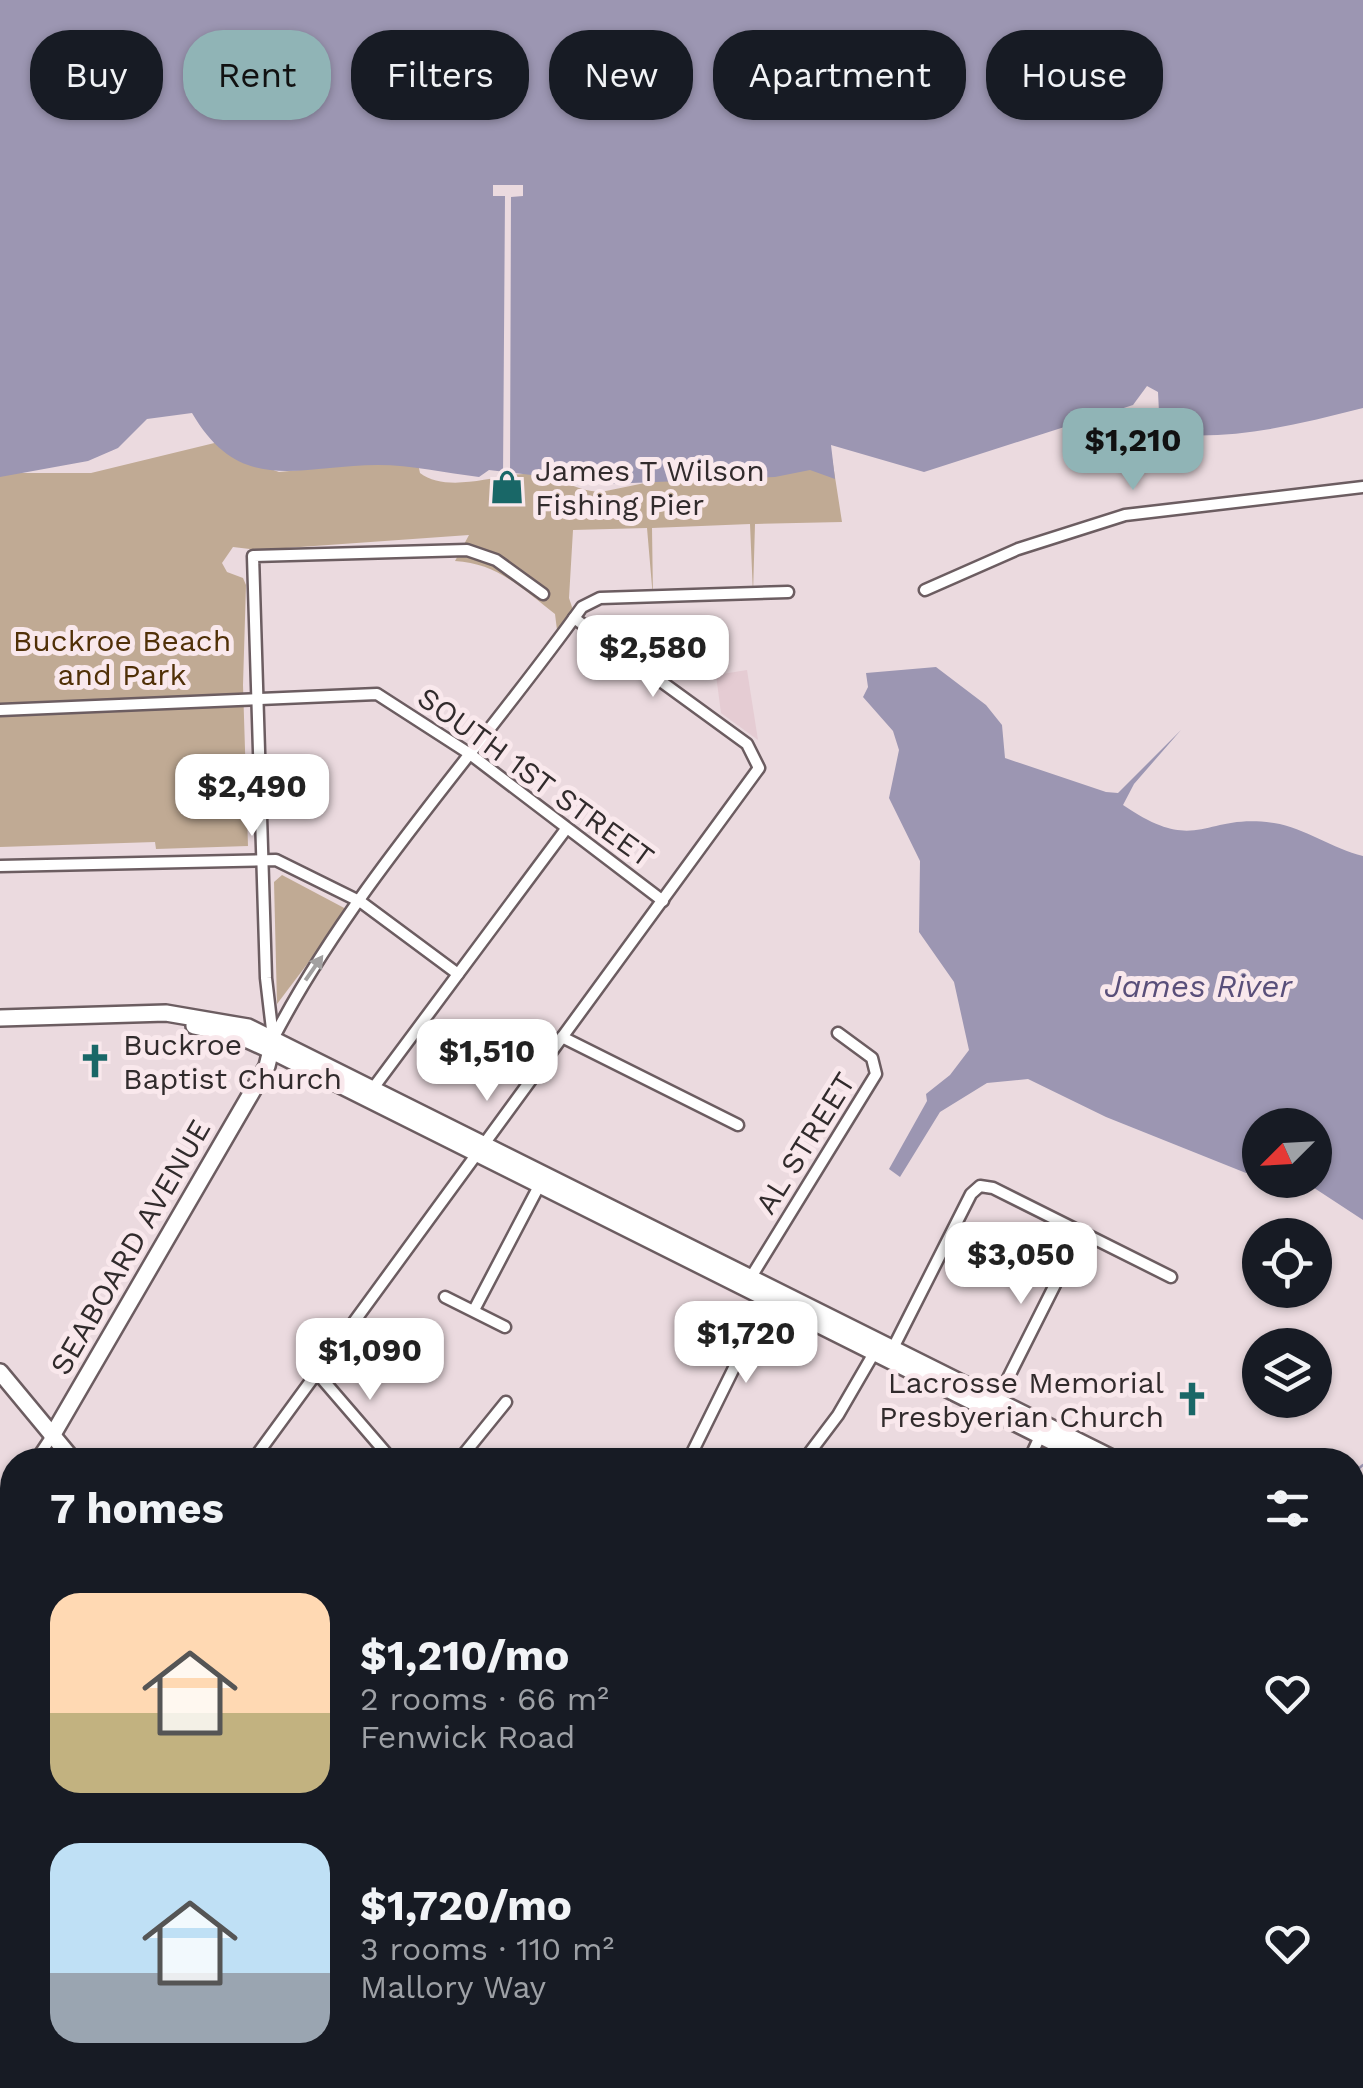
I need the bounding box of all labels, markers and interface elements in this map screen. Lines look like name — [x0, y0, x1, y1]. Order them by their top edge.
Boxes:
chip: Buy — [30, 30, 163, 120]
chip: Rent — [183, 30, 331, 120]
chip: Filters — [351, 30, 529, 120]
chip: New — [549, 30, 693, 120]
chip: Apartment — [713, 30, 966, 120]
chip: House — [986, 30, 1163, 120]
pin: $1,210 — [1052, 408, 1214, 493]
text: $1,210 — [1084, 421, 1182, 459]
place label: James T Wilson Fishing Pier — [535, 453, 765, 522]
shop icon: James T Wilson Fishing Pier — [488, 468, 526, 506]
pin: $2,580 — [572, 615, 734, 700]
park label: Buckroe Beach and Park — [13, 623, 231, 692]
text: $2,580 — [599, 628, 707, 666]
street label: SOUTH 1ST STREET — [411, 680, 661, 874]
pin: $2,490 — [171, 754, 333, 839]
text: $2,490 — [197, 767, 307, 805]
one-way arrow — [304, 955, 323, 982]
water label: James River — [1104, 967, 1293, 1005]
pin: $1,510 — [406, 1019, 568, 1104]
place label: Buckroe Baptist Church — [123, 1027, 342, 1096]
text: $1,510 — [439, 1032, 535, 1070]
church icon: Buckroe Baptist Church — [76, 1042, 114, 1080]
street label: AL STREET — [748, 1066, 862, 1220]
north arrow — [1242, 1108, 1332, 1198]
map controls — [1242, 1108, 1332, 1418]
street label: SEABOARD AVENUE — [43, 1113, 217, 1381]
button: locate — [1242, 1218, 1332, 1308]
pin: $3,050 — [940, 1222, 1102, 1307]
text: $3,050 — [967, 1235, 1075, 1273]
pin: $1,720 — [665, 1301, 827, 1386]
text: $1,720 — [696, 1314, 796, 1352]
pin: $1,090 — [289, 1318, 451, 1403]
button: layers — [1242, 1328, 1332, 1418]
text: $1,090 — [318, 1331, 422, 1369]
place label: Lacrosse Memorial Presbyerian Church — [879, 1365, 1164, 1434]
church icon: Lacrosse Memorial Presbyerian Church — [1173, 1380, 1211, 1418]
icon: filters — [1260, 1481, 1315, 1536]
text: 7 homes — [50, 1484, 224, 1533]
text: $1,210/mo — [360, 1631, 569, 1680]
icon: home — [130, 1633, 250, 1753]
icon: heart — [1260, 1666, 1315, 1721]
text: 2 rooms · 66 m² — [360, 1680, 609, 1718]
text: Fenwick Road — [360, 1718, 575, 1756]
text: $1,720/mo — [360, 1881, 572, 1930]
icon: home — [130, 1883, 250, 2003]
icon: heart — [1260, 1916, 1315, 1971]
text: 3 rooms · 110 m² — [360, 1930, 614, 1968]
text: Mallory Way — [360, 1968, 546, 2006]

